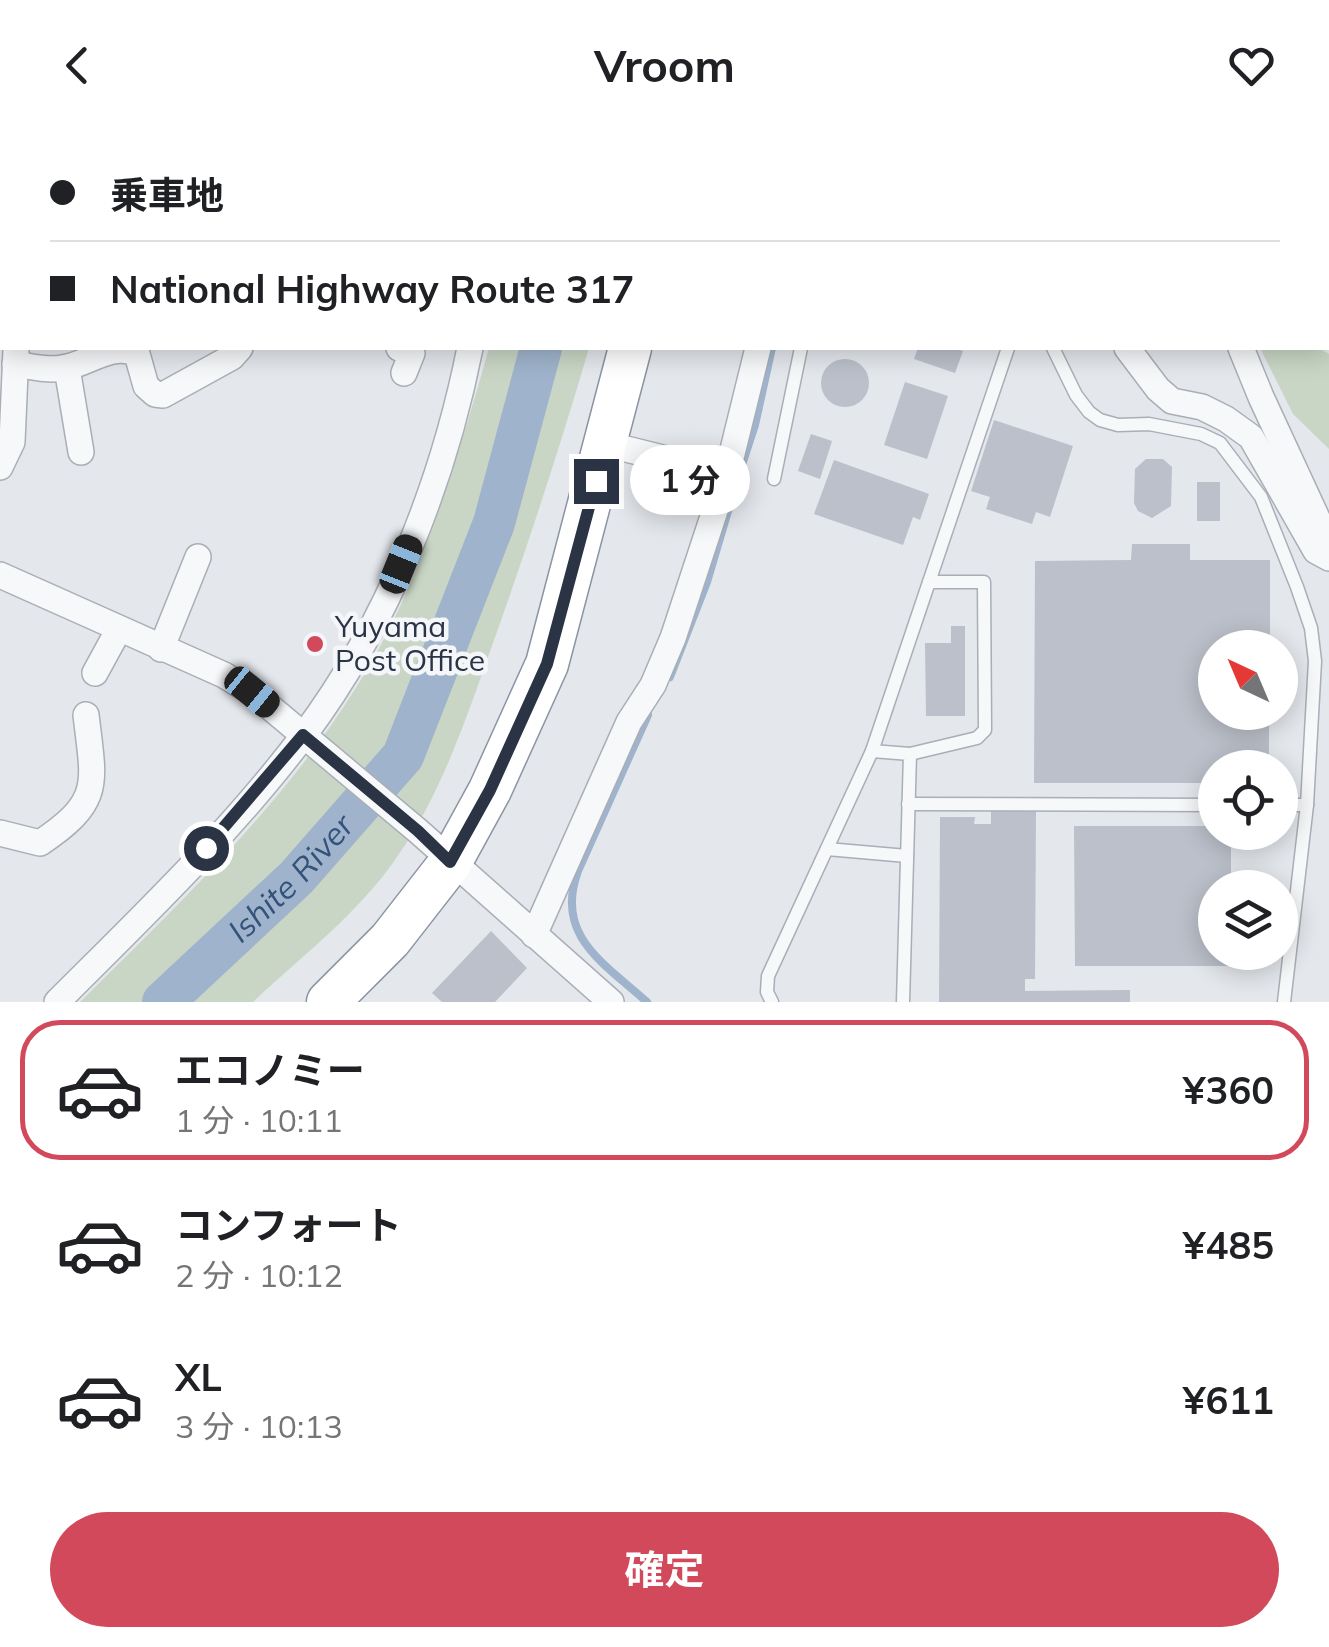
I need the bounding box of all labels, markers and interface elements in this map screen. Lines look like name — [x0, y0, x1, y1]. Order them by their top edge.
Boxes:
text: Vroom — [594, 37, 735, 93]
icon: back — [50, 38, 105, 93]
icon: heart — [1224, 38, 1279, 93]
text: 乗車地 — [110, 171, 224, 219]
text: National Highway Route 317 — [110, 265, 634, 313]
callout: 1 分 — [631, 446, 751, 516]
route end — [574, 459, 619, 504]
text: 1 分 — [660, 460, 720, 500]
car — [376, 531, 426, 597]
place label: Yuyama Post Office — [334, 607, 485, 679]
north arrow — [1198, 630, 1298, 730]
map controls — [1198, 630, 1298, 970]
marker: Yuyama Post Office — [304, 633, 326, 655]
car — [219, 661, 285, 723]
button: locate — [1198, 750, 1298, 850]
water label: Ishite River — [219, 805, 362, 950]
route start — [184, 826, 229, 871]
button: layers — [1198, 870, 1298, 970]
icon: car — [55, 1045, 145, 1135]
text: エコノミー — [175, 1046, 365, 1094]
text: ¥360 — [1183, 1066, 1274, 1114]
text: 1 分 · 10:11 — [175, 1100, 343, 1140]
icon: car — [55, 1200, 145, 1290]
text: コンフォート — [175, 1201, 402, 1249]
text: ¥485 — [1183, 1221, 1274, 1269]
text: 2 分 · 10:12 — [175, 1255, 343, 1295]
text: XL — [175, 1353, 222, 1401]
icon: car — [55, 1355, 145, 1445]
text: ¥611 — [1183, 1376, 1274, 1424]
text: 3 分 · 10:13 — [175, 1406, 343, 1446]
button: 確定 — [50, 1512, 1279, 1627]

